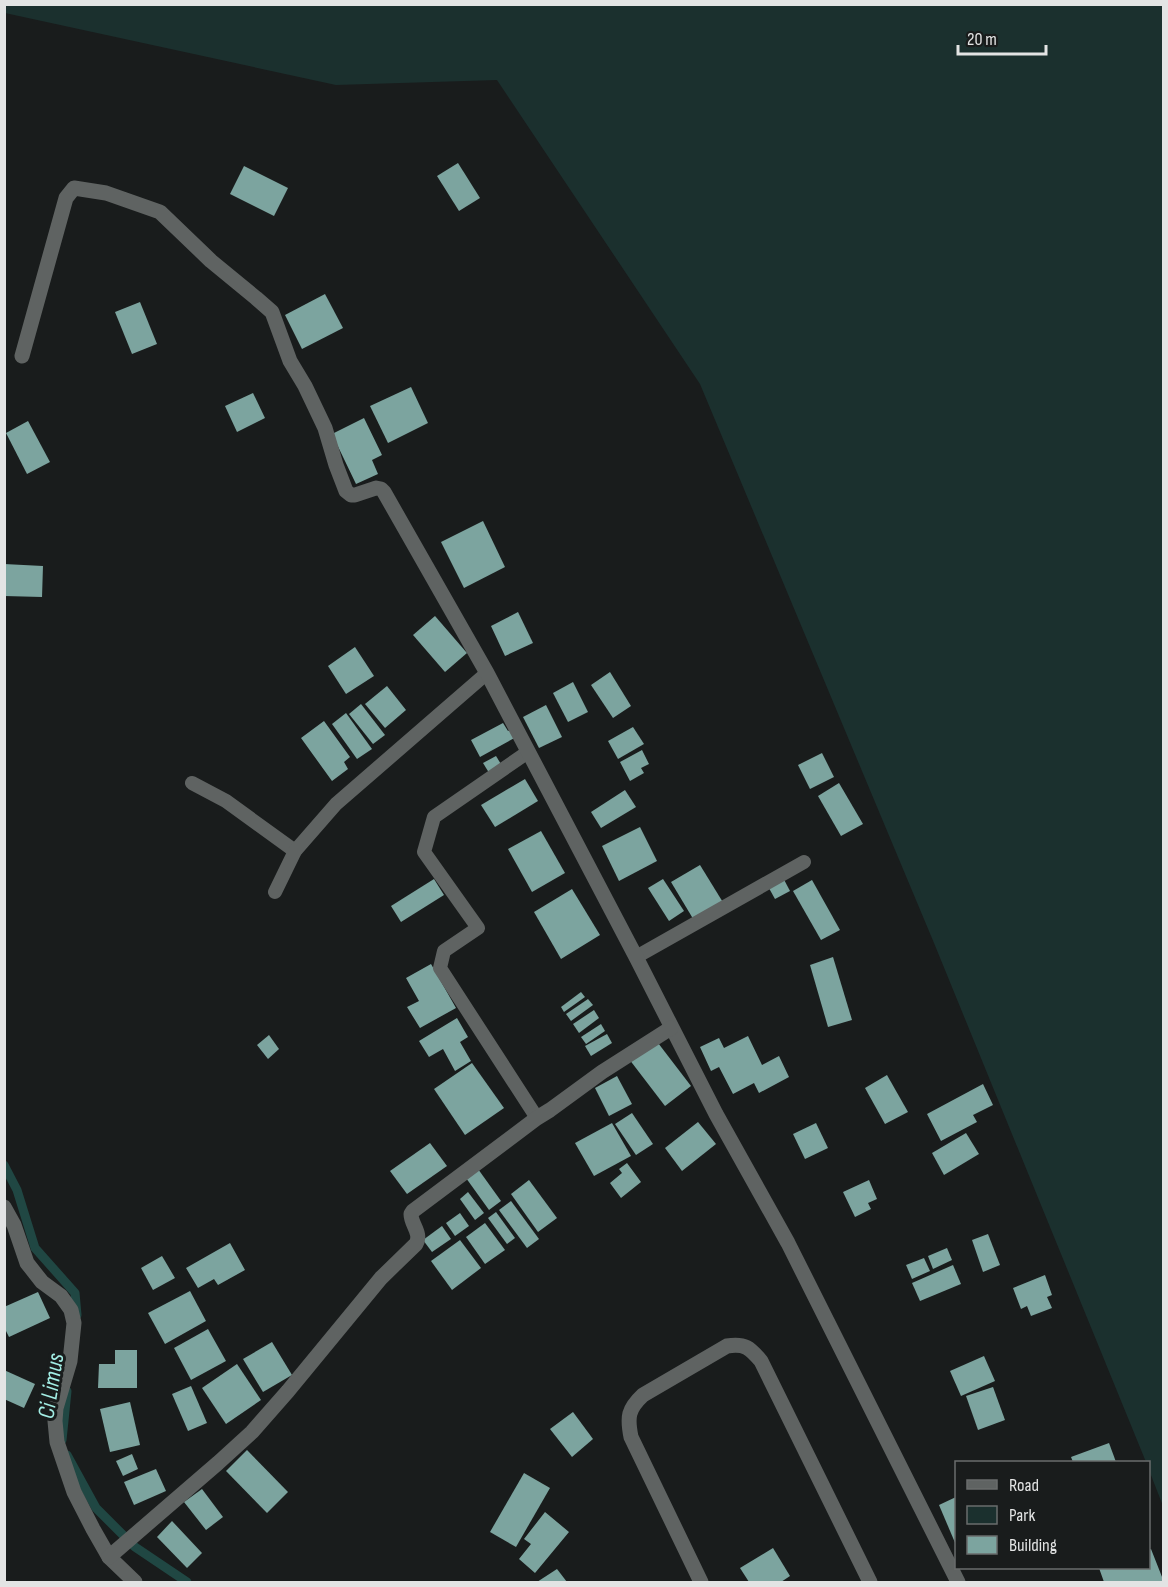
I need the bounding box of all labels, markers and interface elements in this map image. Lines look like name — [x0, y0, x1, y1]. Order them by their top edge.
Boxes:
scale bar — [958, 18, 1046, 56]
text: 20 m — [967, 29, 997, 50]
water label: Ci Limus — [32, 1351, 71, 1421]
legend — [955, 1461, 1150, 1569]
text: Road — [1009, 1475, 1039, 1496]
text: Park — [1009, 1505, 1035, 1526]
text: Building — [1009, 1535, 1057, 1556]

